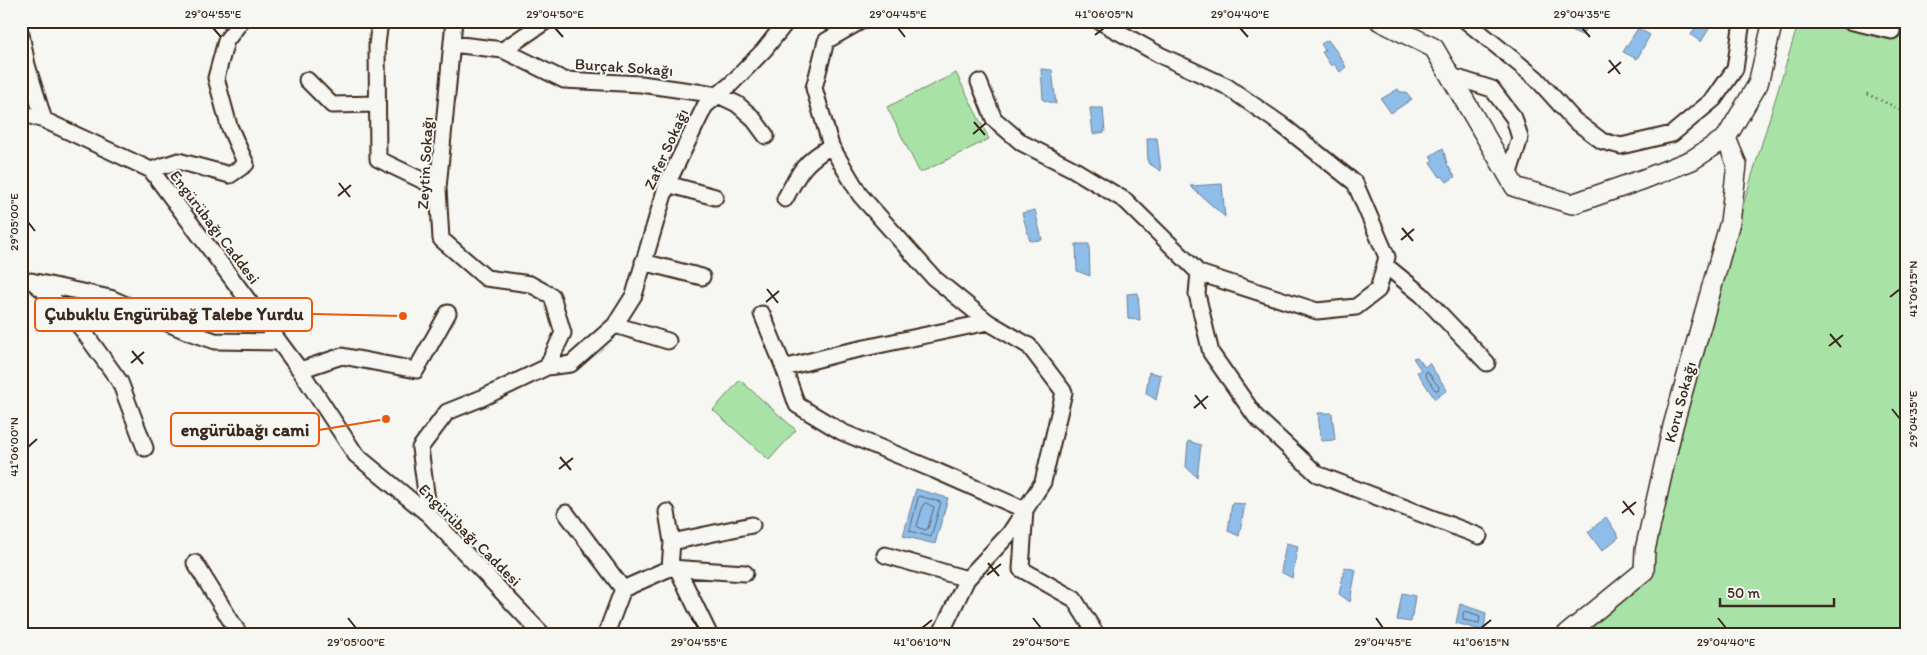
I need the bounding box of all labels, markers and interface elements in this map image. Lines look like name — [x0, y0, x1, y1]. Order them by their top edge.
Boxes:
text: 29°04'55"E — [185, 7, 242, 21]
text: 29°04'50"E — [526, 7, 584, 21]
text: 29°04'45"E — [869, 7, 927, 21]
text: 41°06'05"N — [1075, 7, 1133, 21]
text: 29°04'40"E — [1211, 7, 1270, 21]
text: 29°04'35"E — [1554, 7, 1611, 21]
street label: Burçak Sokağı — [574, 54, 674, 80]
street label: Zafer Sokağı — [640, 106, 692, 192]
street label: Zeytin Sokağı — [413, 116, 437, 210]
street label: Engürübağı Caddesi — [166, 166, 264, 288]
text: 29°05'00"E — [7, 193, 21, 251]
text: 41°06'15"N — [1906, 261, 1920, 317]
callout: Çubuklu Engürübağ Talebe Yurdu — [35, 298, 312, 331]
text: Çubuklu Engürübağ Talebe Yurdu — [45, 303, 304, 325]
street label: Koru Sokağı — [1660, 359, 1700, 445]
text: 29°04'35"E — [1906, 390, 1920, 447]
callout: engürübağı cami — [171, 413, 319, 446]
text: 41°06'00"N — [7, 417, 21, 477]
text: engürübağı cami — [181, 419, 309, 441]
street label: Engürübağı Caddesi — [415, 480, 525, 590]
scale bar — [1720, 575, 1833, 607]
text: 50 m — [1727, 584, 1760, 602]
text: 29°05'00"E — [327, 635, 385, 649]
text: 29°04'55"E — [671, 635, 728, 649]
text: 41°06'10"N — [893, 635, 951, 649]
text: 29°04'50"E — [1012, 635, 1070, 649]
text: 29°04'45"E — [1354, 635, 1412, 649]
text: 41°06'15"N — [1453, 635, 1509, 649]
text: 29°04'40"E — [1697, 635, 1756, 649]

